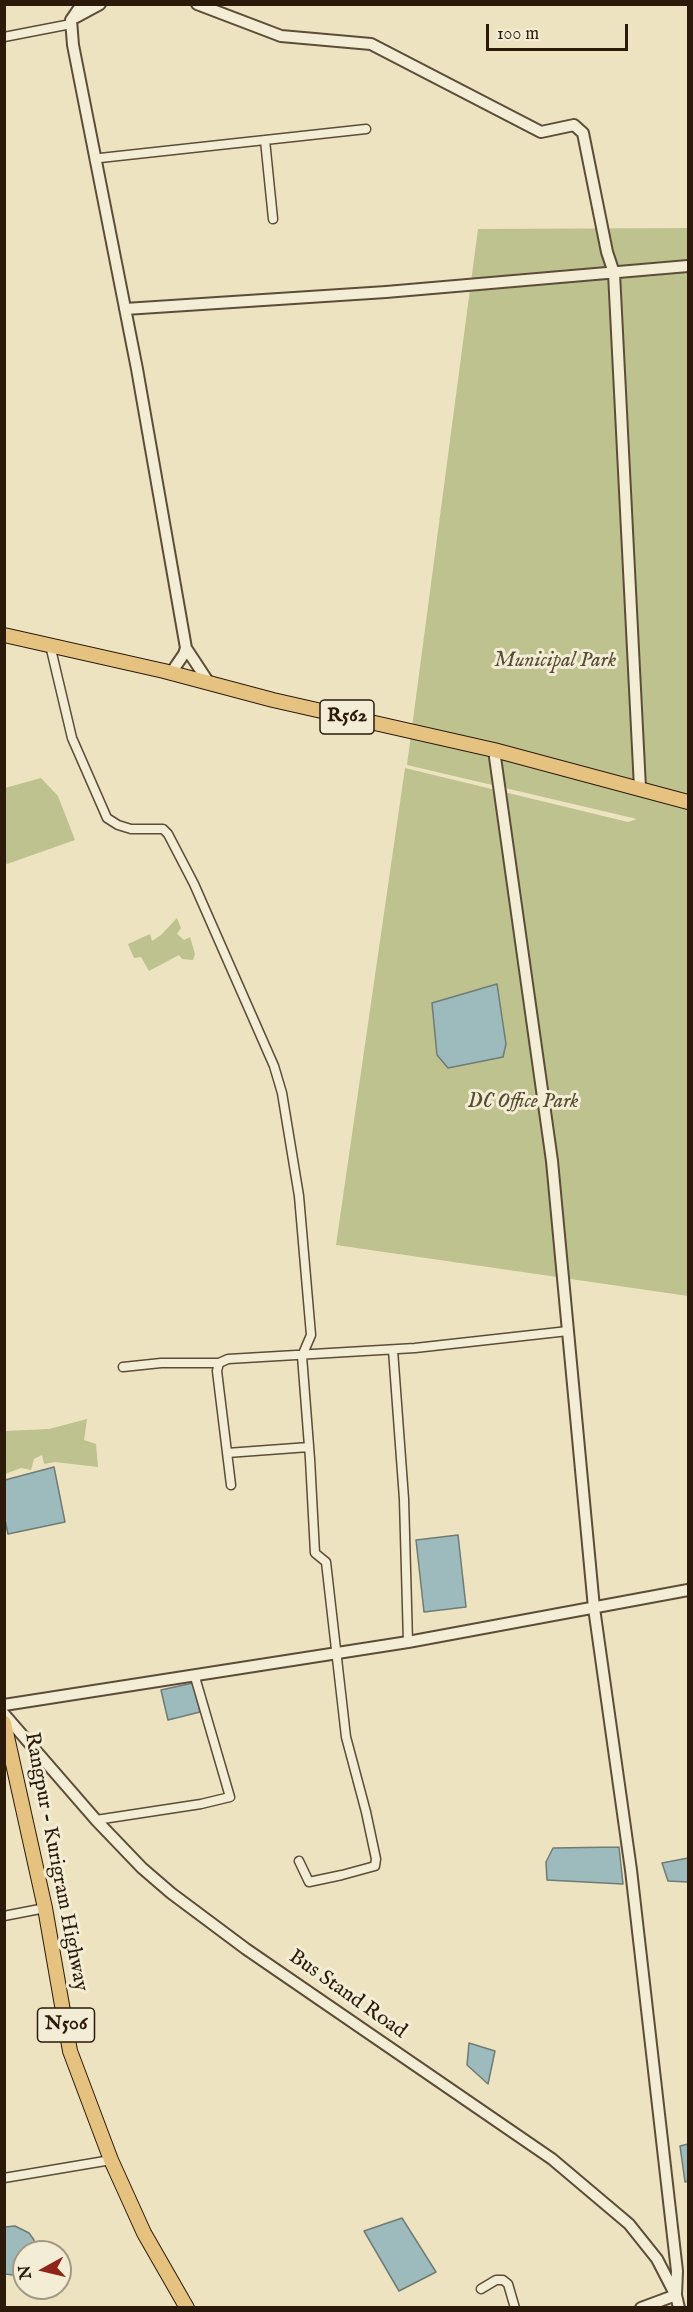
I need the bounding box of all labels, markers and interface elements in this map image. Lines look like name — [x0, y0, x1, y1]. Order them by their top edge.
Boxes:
scale bar — [489, 12, 632, 50]
text: 100 m — [497, 23, 539, 46]
park label: Municipal Park — [494, 649, 616, 675]
road number: R562 — [320, 700, 374, 734]
park label: DC Office Park — [468, 1090, 578, 1116]
street label: Rangpur - Kurigram Highway — [17, 1730, 93, 1994]
street label: Bus Stand Road — [283, 1945, 411, 2045]
road number: N506 — [38, 2008, 94, 2042]
north arrow — [12, 2240, 72, 2300]
text: N — [15, 2264, 37, 2280]

